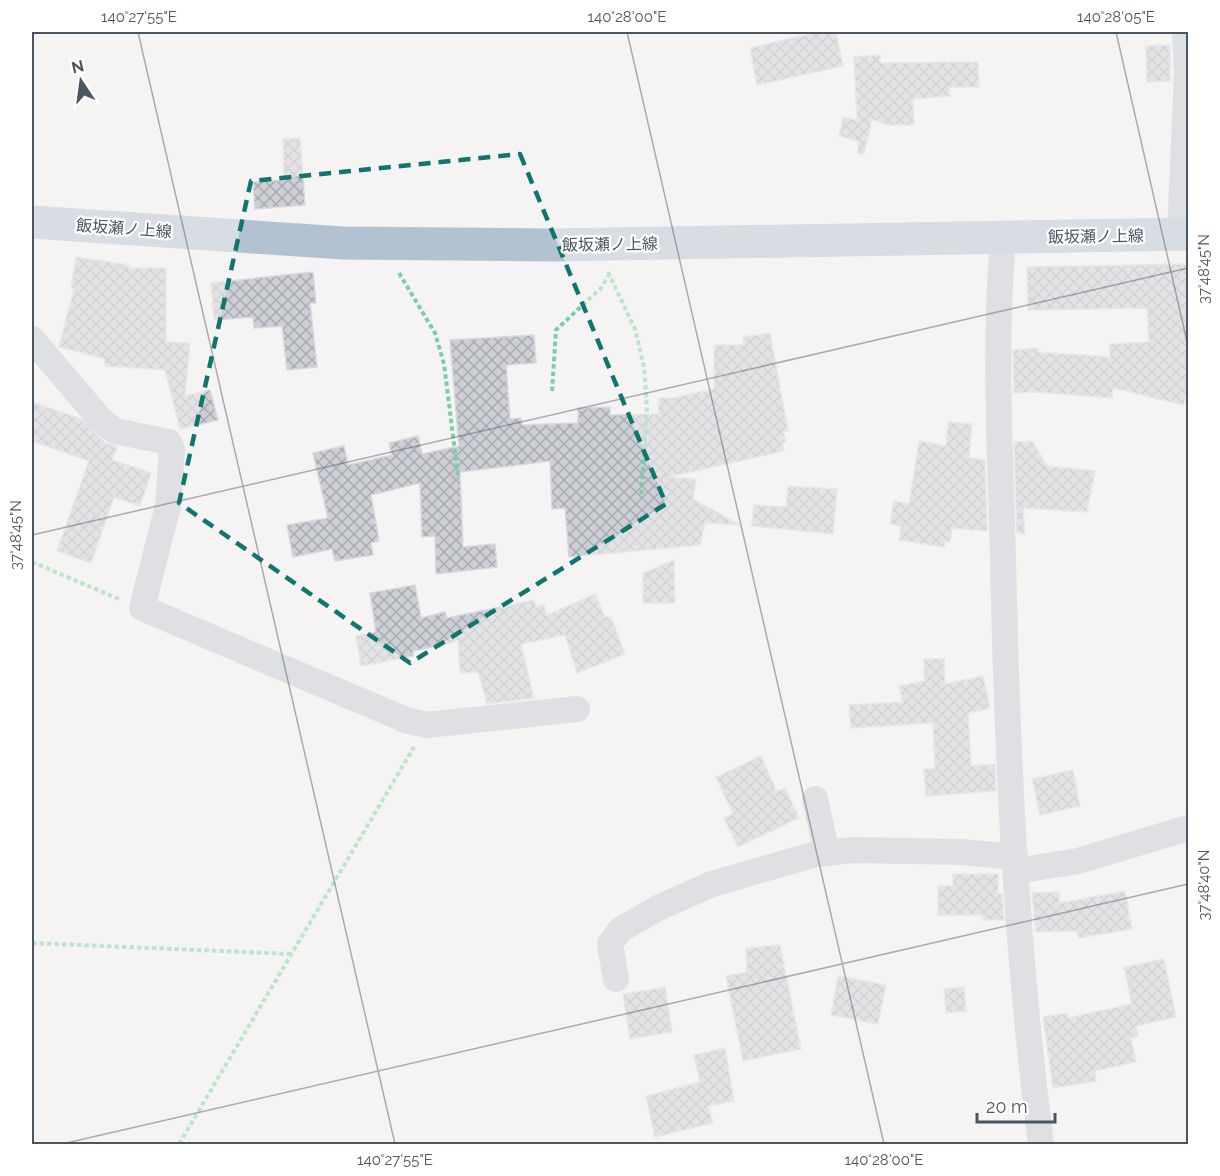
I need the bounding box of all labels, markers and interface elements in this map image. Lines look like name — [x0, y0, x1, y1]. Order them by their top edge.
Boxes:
text: 140°27'55"E — [101, 8, 177, 26]
text: 140°28'00"E — [588, 8, 666, 26]
text: 140°28'05"E — [1077, 8, 1155, 26]
north arrow — [51, 51, 111, 111]
text: N — [70, 56, 86, 78]
street label: 飯坂瀬ノ上線 — [75, 216, 173, 241]
street label: 飯坂瀬ノ上線 — [1048, 226, 1144, 247]
street label: 飯坂瀬ノ上線 — [562, 234, 658, 255]
text: 37°48'45"N — [1195, 234, 1213, 304]
text: 37°48'45"N — [7, 500, 25, 570]
text: 37°48'40"N — [1195, 850, 1213, 920]
scale bar — [977, 1086, 1055, 1124]
text: 20 m — [986, 1096, 1028, 1117]
text: 140°27'55"E — [357, 1151, 433, 1169]
text: 140°28'00"E — [845, 1151, 923, 1169]

